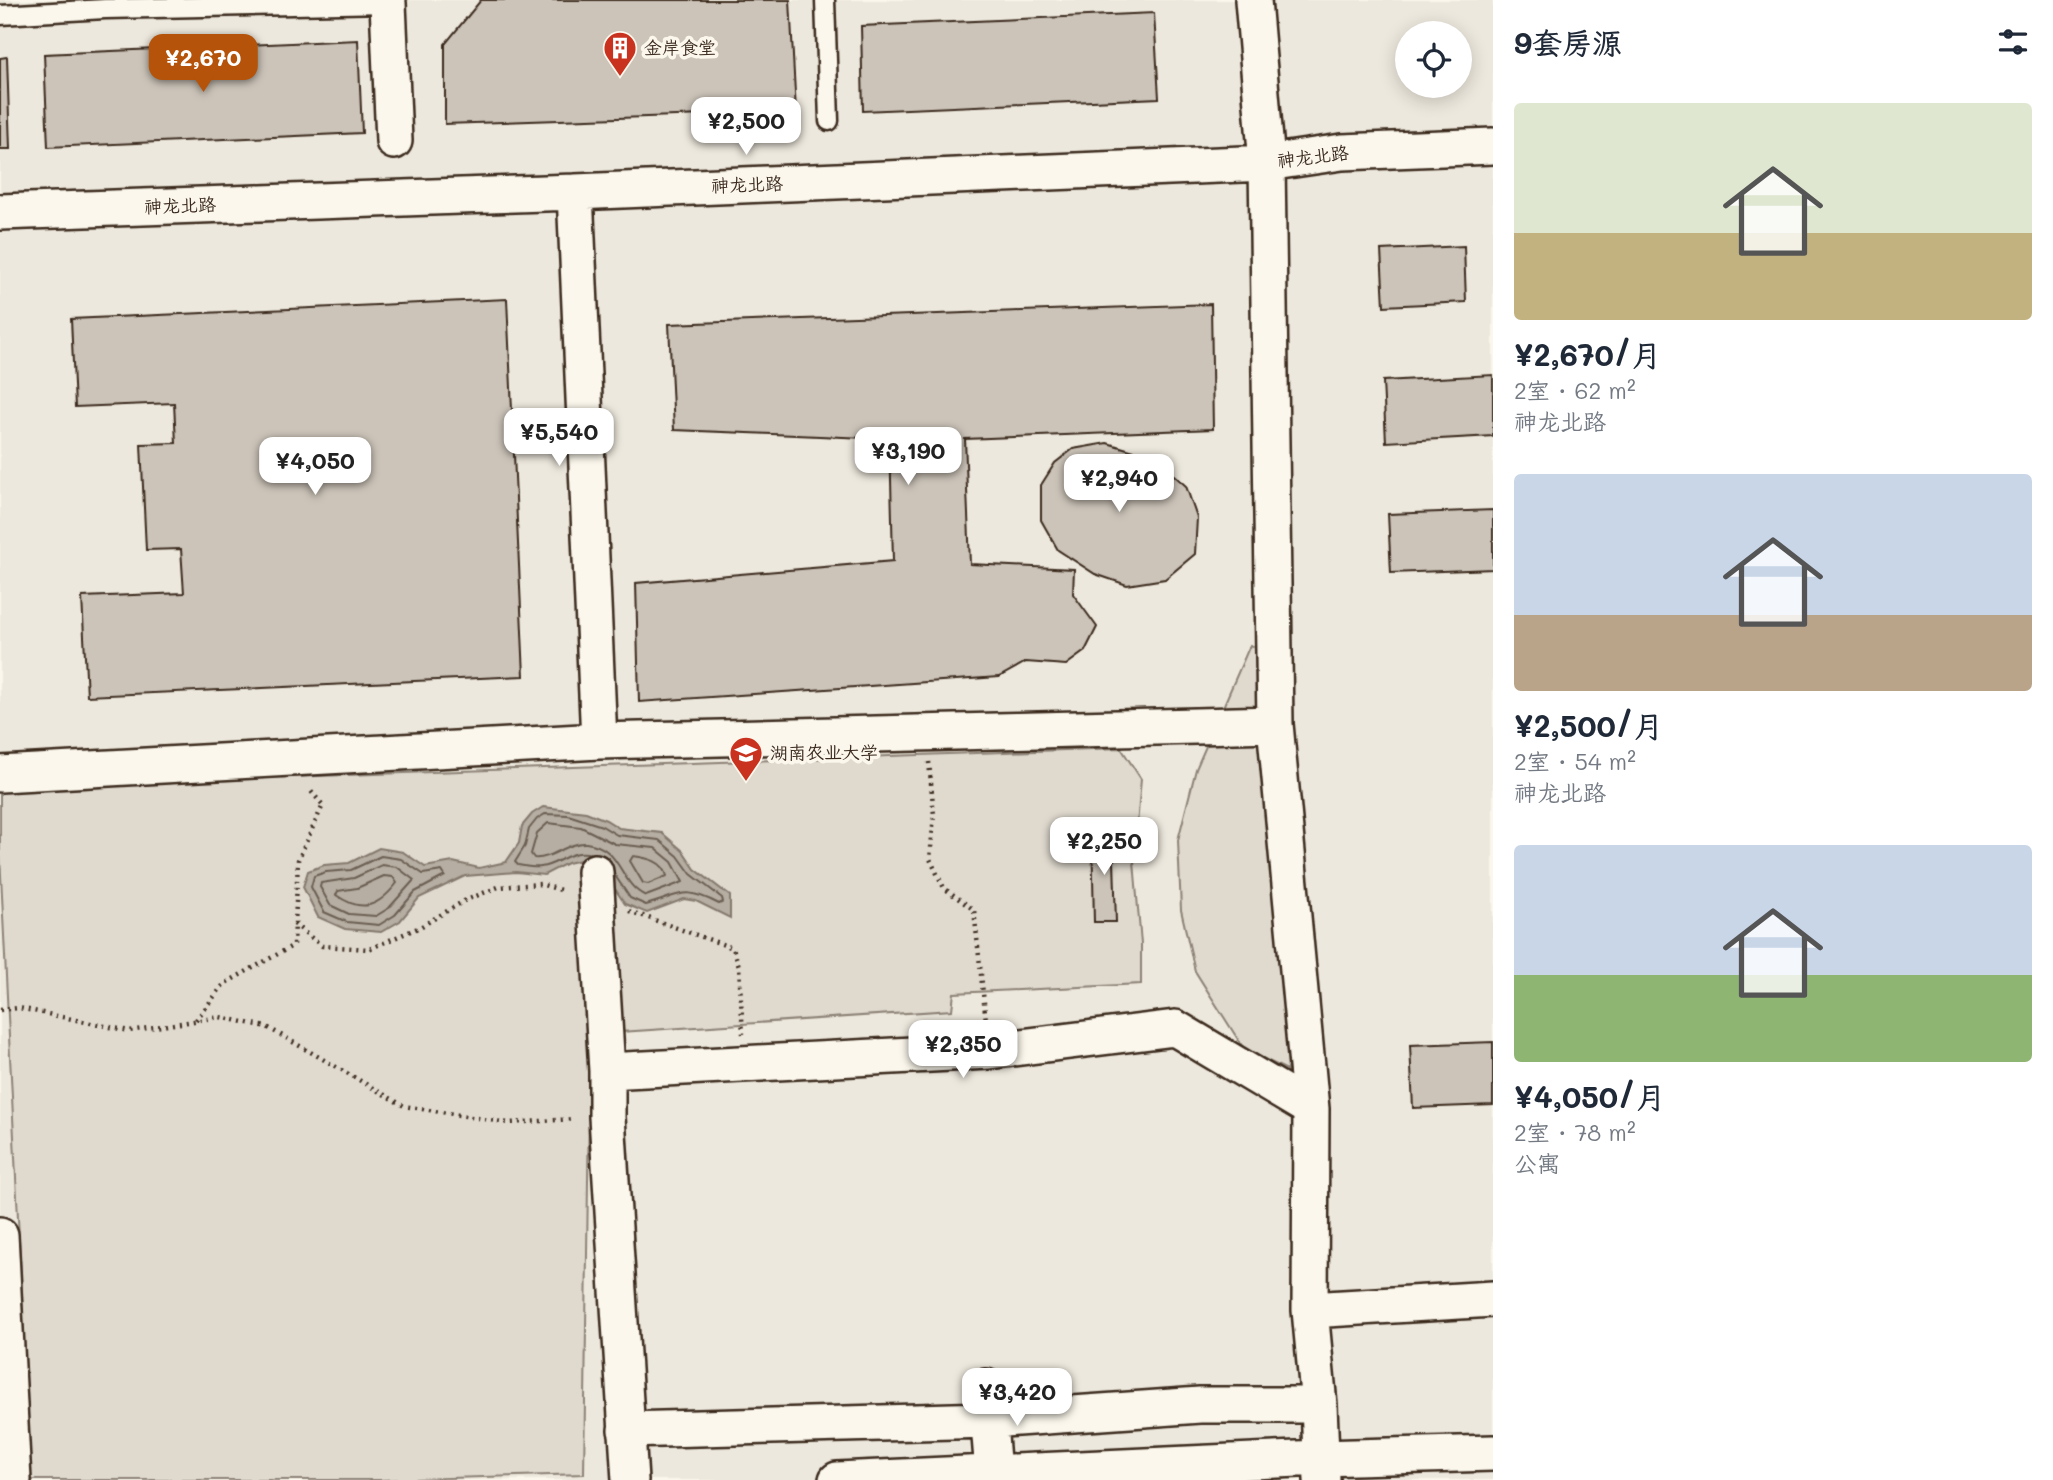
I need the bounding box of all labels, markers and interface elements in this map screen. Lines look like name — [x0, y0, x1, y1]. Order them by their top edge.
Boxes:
map controls — [1395, 21, 1472, 98]
button: locate — [1395, 21, 1472, 98]
text: 9套房源 — [1514, 22, 1622, 62]
icon: filters — [1994, 23, 2032, 61]
building icon: 金岸食堂 — [601, 29, 639, 78]
pin: ¥2,670 — [146, 34, 260, 94]
place label: 金岸食堂 — [644, 35, 716, 59]
text: ¥2,670 — [165, 42, 241, 72]
pin: ¥2,500 — [689, 97, 803, 157]
text: ¥2,500 — [707, 105, 785, 135]
street label: 神龙北路 — [1276, 140, 1350, 172]
icon: home — [1710, 148, 1836, 274]
street label: 神龙北路 — [711, 171, 783, 197]
street label: 神龙北路 — [144, 192, 216, 218]
text: ¥2,670/月 — [1514, 334, 1661, 374]
text: 2室 · 62 m² — [1514, 375, 1636, 405]
text: 神龙北路 — [1514, 406, 1606, 436]
pin: ¥5,540 — [502, 408, 616, 468]
text: ¥5,540 — [520, 416, 598, 446]
pin: ¥3,190 — [851, 428, 965, 487]
text: ¥3,190 — [871, 435, 945, 465]
pin: ¥4,050 — [258, 438, 372, 497]
text: ¥4,050 — [275, 445, 355, 475]
pin: ¥2,940 — [1062, 454, 1176, 514]
text: ¥2,940 — [1080, 462, 1158, 492]
icon: home — [1710, 519, 1836, 645]
text: ¥2,500/月 — [1514, 705, 1663, 745]
school or university icon: 湖南农业大学 — [727, 734, 765, 783]
place label: 湖南农业大学 — [770, 740, 878, 764]
text: 2室 · 54 m² — [1514, 746, 1636, 776]
text: 神龙北路 — [1514, 777, 1606, 807]
pin: ¥2,250 — [1047, 818, 1161, 877]
text: ¥2,250 — [1066, 825, 1142, 855]
icon: home — [1710, 890, 1836, 1016]
pin: ¥2,350 — [906, 1020, 1020, 1080]
text: ¥2,350 — [924, 1028, 1002, 1058]
text: ¥4,050/月 — [1514, 1076, 1666, 1116]
text: 2室 · 78 m² — [1514, 1117, 1636, 1147]
text: 公寓 — [1514, 1148, 1560, 1178]
pin: ¥3,420 — [960, 1368, 1074, 1428]
text: ¥3,420 — [978, 1376, 1056, 1406]

